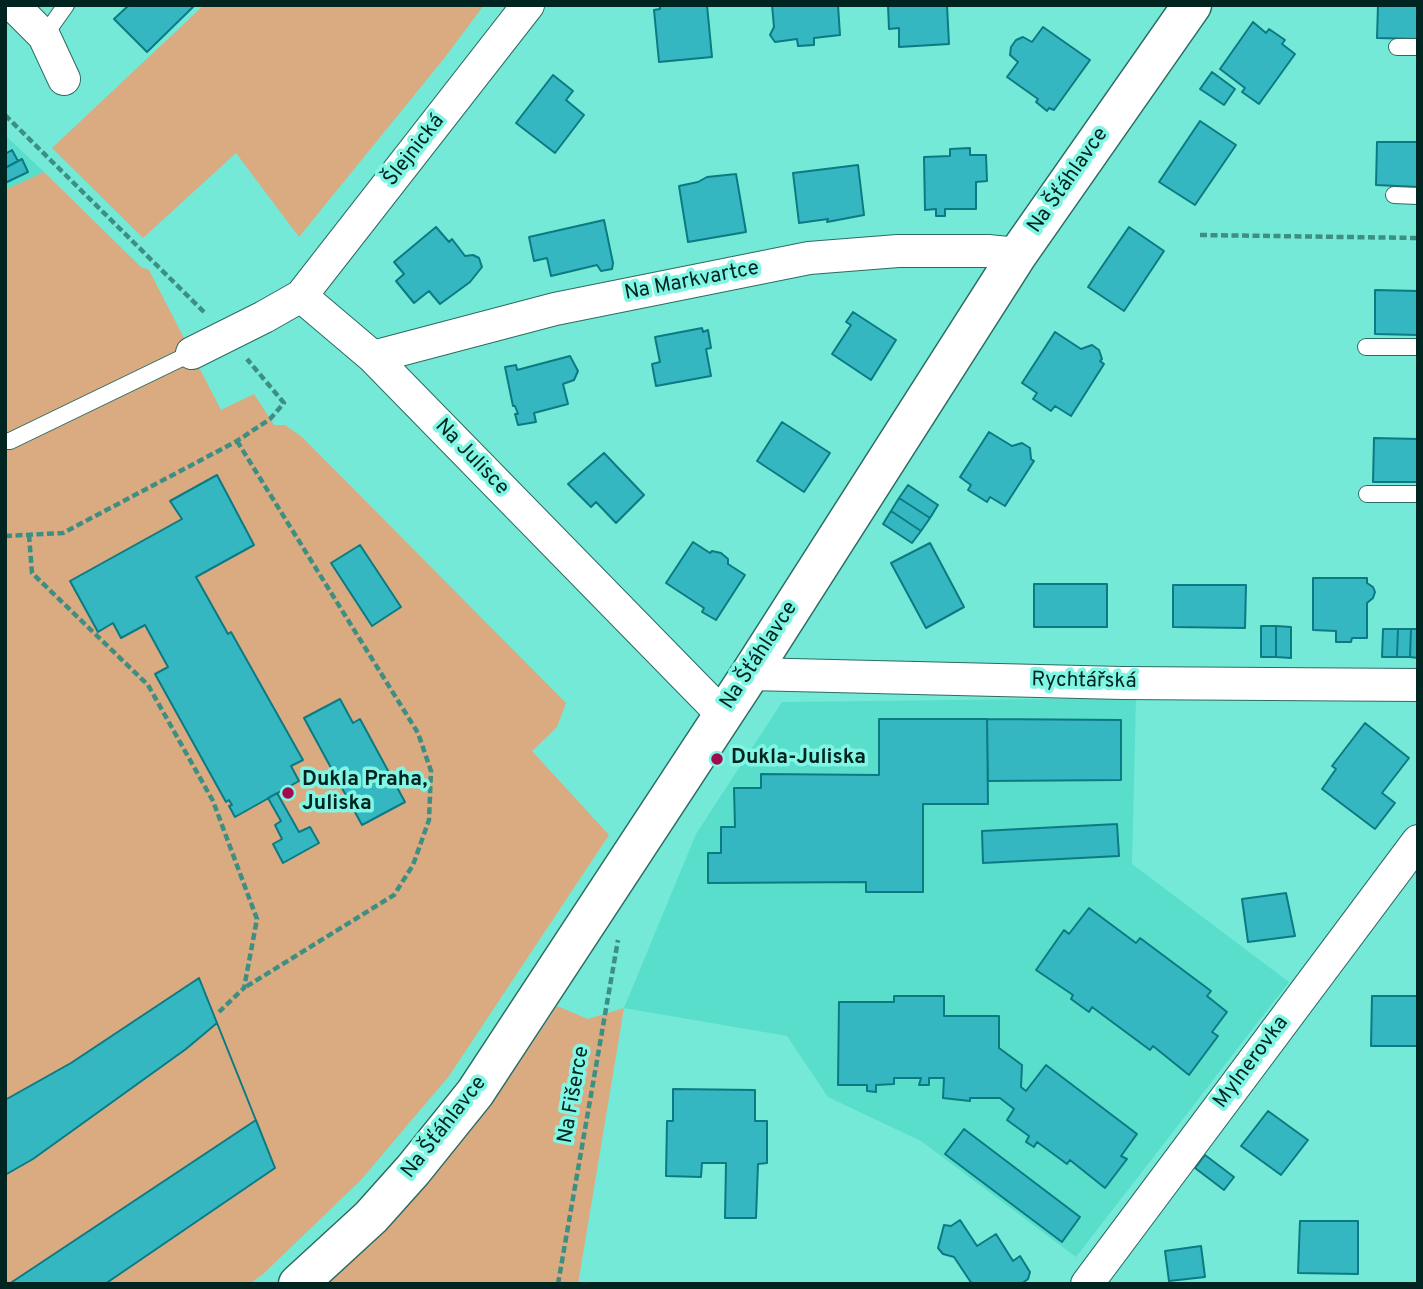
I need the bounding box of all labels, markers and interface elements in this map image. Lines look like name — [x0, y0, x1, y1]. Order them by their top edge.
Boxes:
street label: Šlejnická — [379, 110, 451, 192]
street label: Na Šťáhlavce — [1023, 123, 1115, 239]
street label: Na Markvartce — [623, 257, 761, 307]
street label: Na Julisce — [429, 415, 513, 501]
street label: Na Šťáhlavce — [716, 598, 804, 714]
street label: Rychtářská — [1031, 668, 1137, 696]
place label: Dukla-Juliska — [731, 746, 866, 772]
marker: Dukla-Juliska — [709, 751, 725, 767]
place label: Dukla Praha, Juliska — [302, 768, 427, 818]
marker: Dukla Praha, Juliska — [280, 785, 296, 801]
street label: Mylnerovka — [1209, 1012, 1295, 1114]
street label: Na Fišerce — [554, 1045, 596, 1145]
street label: Na Šťáhlavce — [397, 1072, 493, 1184]

